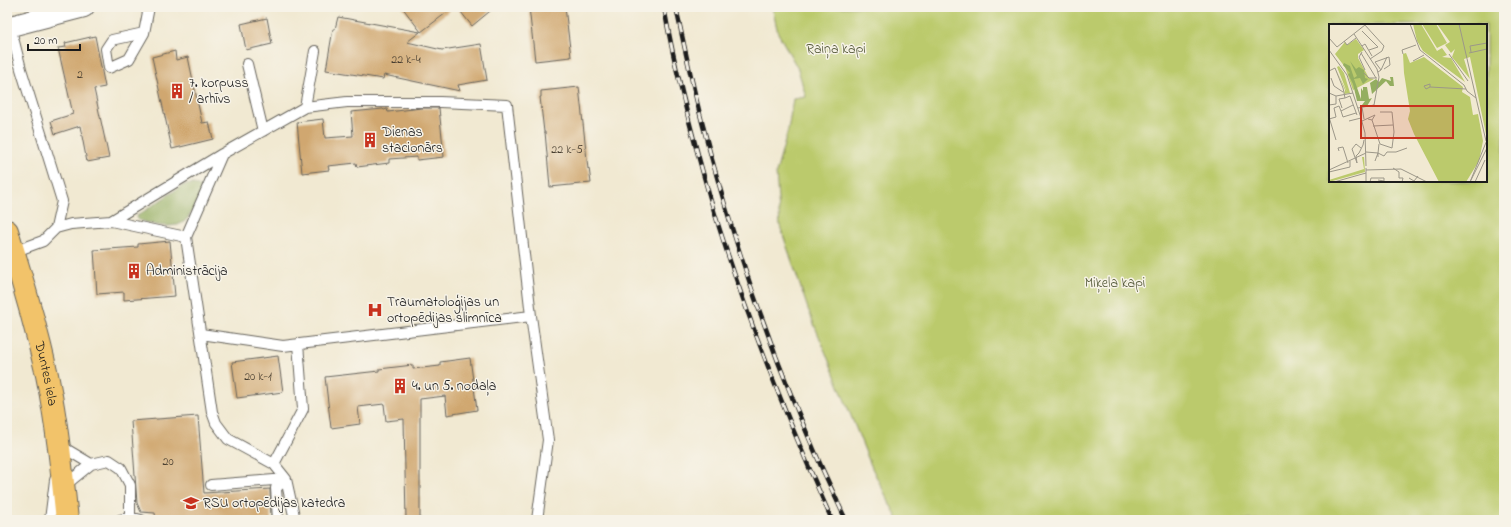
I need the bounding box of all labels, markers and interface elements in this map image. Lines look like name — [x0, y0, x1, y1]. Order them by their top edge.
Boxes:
inset map — [1329, 24, 1487, 182]
scale bar — [28, 26, 80, 52]
text: 20 m — [34, 32, 57, 50]
park label: Raiņa kapi — [806, 39, 866, 60]
house number: 22 k-4 — [391, 51, 421, 69]
house number: 2 — [77, 66, 83, 84]
place label: 7. korpuss / arhīvs — [189, 73, 249, 110]
building icon: 7. korpuss / arhīvs — [168, 82, 186, 100]
place label: Dienas stacionārs — [381, 122, 443, 159]
building icon: Dienas stacionārs — [361, 131, 379, 149]
house number: 22 k-5 — [551, 141, 583, 159]
place label: Administrācija — [146, 261, 228, 282]
building icon: Administrācija — [125, 262, 143, 280]
park label: Miķeļa kapi — [1085, 273, 1145, 294]
place label: Traumatoloģijas un ortopēdijas slimnīca — [387, 292, 502, 329]
hospital icon: Traumatoloģijas un ortopēdijas slimnīca — [366, 301, 384, 319]
street label: Duntes iela — [29, 338, 63, 408]
house number: 20 k-1 — [244, 368, 272, 386]
place label: 4. un 5. nodaļa — [412, 376, 496, 397]
building icon: 4. un 5. nodaļa — [391, 377, 409, 395]
house number: 20 — [162, 453, 174, 471]
place label: RSU ortopēdijas katedra — [203, 493, 345, 514]
school or university icon: RSU ortopēdijas katedra — [182, 494, 200, 512]

